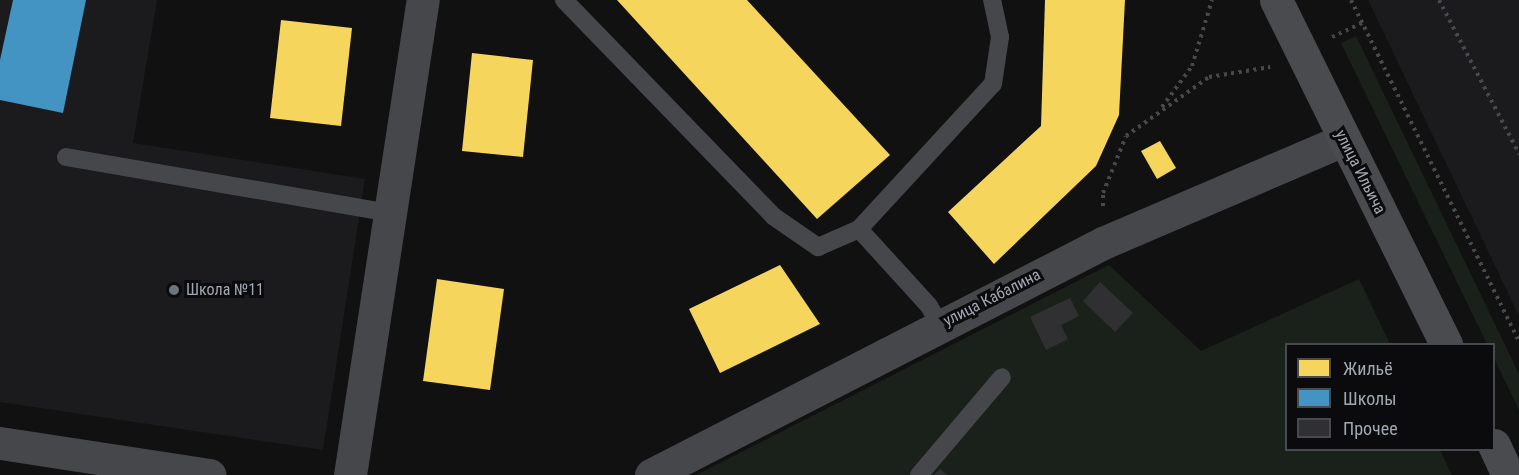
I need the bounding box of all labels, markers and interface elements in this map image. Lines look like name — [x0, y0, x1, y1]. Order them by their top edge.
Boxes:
street label: улица Ильича — [1331, 127, 1389, 217]
street label: улица Кабалина — [940, 265, 1044, 331]
place label: Школа №11 — [186, 280, 264, 300]
marker: Школа №11 — [167, 283, 181, 297]
legend — [1285, 343, 1495, 451]
text: Жильё — [1343, 358, 1393, 379]
text: Школы — [1343, 388, 1396, 409]
text: Прочее — [1343, 418, 1398, 439]

